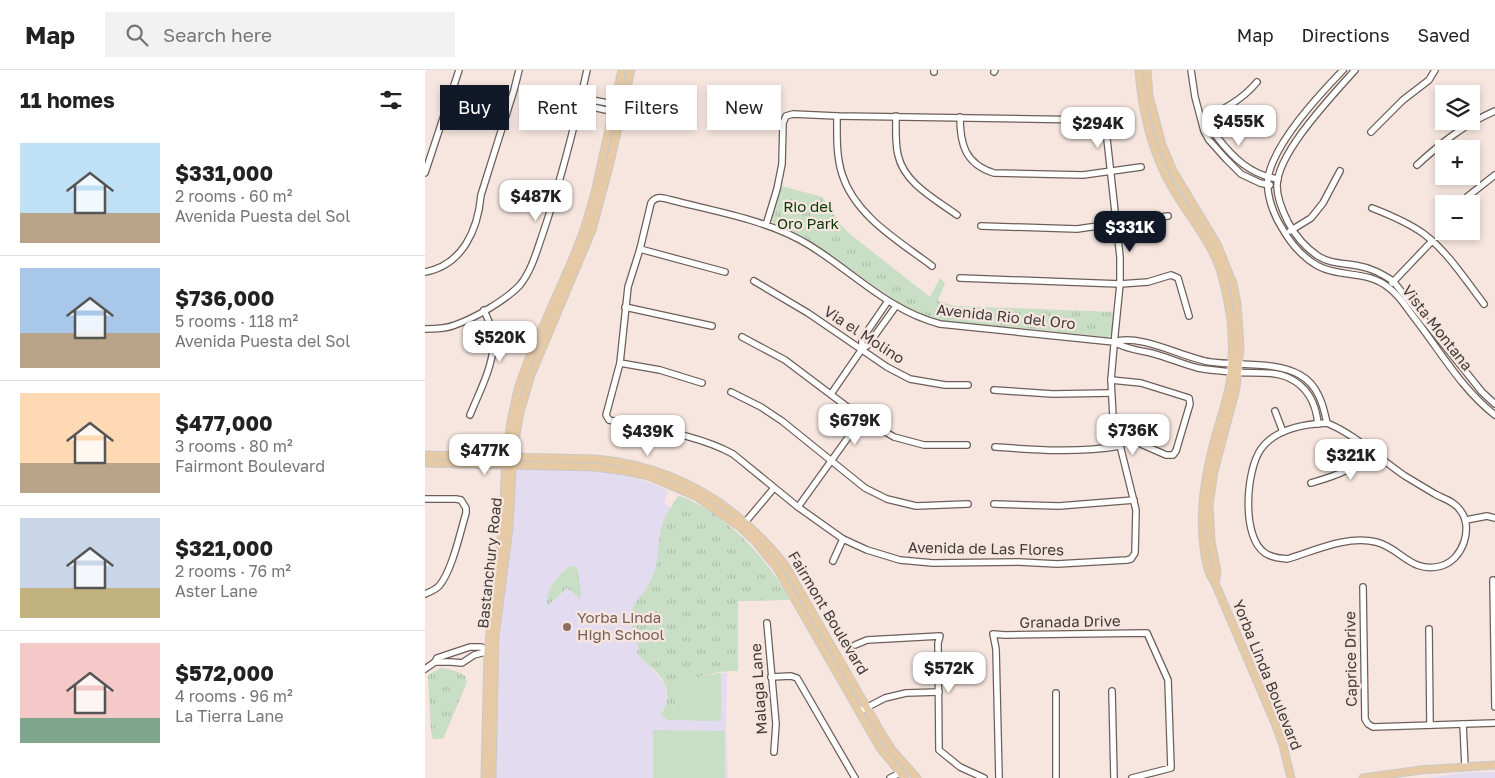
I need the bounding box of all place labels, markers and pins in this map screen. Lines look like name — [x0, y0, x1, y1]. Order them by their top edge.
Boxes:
pin: $455K — [1204, 104, 1274, 147]
pin: $294K — [1063, 106, 1133, 149]
pin: $487K — [501, 180, 571, 222]
pin: $331K — [1095, 210, 1165, 253]
pin: $520K — [465, 320, 535, 363]
pin: $679K — [820, 404, 890, 446]
pin: $439K — [613, 414, 683, 457]
pin: $736K — [1098, 414, 1168, 456]
pin: $477K — [450, 434, 520, 476]
pin: $321K — [1316, 438, 1386, 481]
place label: Yorba Linda High School — [577, 608, 665, 643]
marker: Yorba Linda High School — [561, 621, 573, 633]
pin: $572K — [914, 652, 984, 694]

